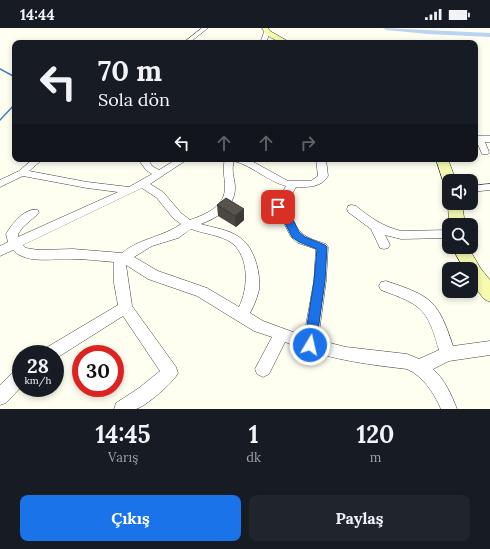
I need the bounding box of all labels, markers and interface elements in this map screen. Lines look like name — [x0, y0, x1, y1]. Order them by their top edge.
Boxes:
text: 14:44 — [20, 5, 55, 24]
text: 70 m — [98, 53, 162, 89]
icon: left — [32, 56, 84, 108]
text: Sola dön — [98, 88, 170, 111]
icon: left — [171, 132, 193, 154]
icon: ahead — [213, 132, 235, 154]
icon: ahead — [255, 132, 277, 154]
icon: right — [297, 132, 319, 154]
map controls — [442, 174, 478, 298]
button: sound — [442, 174, 478, 210]
pin — [261, 190, 295, 224]
icon: arrive — [267, 196, 289, 218]
button: search — [442, 218, 478, 254]
button: layers — [442, 262, 478, 298]
position arrow — [289, 324, 331, 366]
speed limit sign: 30 — [72, 345, 124, 397]
text: 28 — [27, 353, 49, 378]
text: km/h — [24, 374, 52, 387]
text: 14:45 — [96, 419, 151, 450]
text: 1 — [249, 419, 258, 450]
text: 120 — [357, 419, 394, 450]
text: Varış — [108, 449, 138, 466]
text: dk — [246, 449, 261, 466]
text: m — [370, 449, 381, 466]
button: Çıkış — [20, 495, 241, 541]
button: Paylaş — [249, 495, 470, 541]

